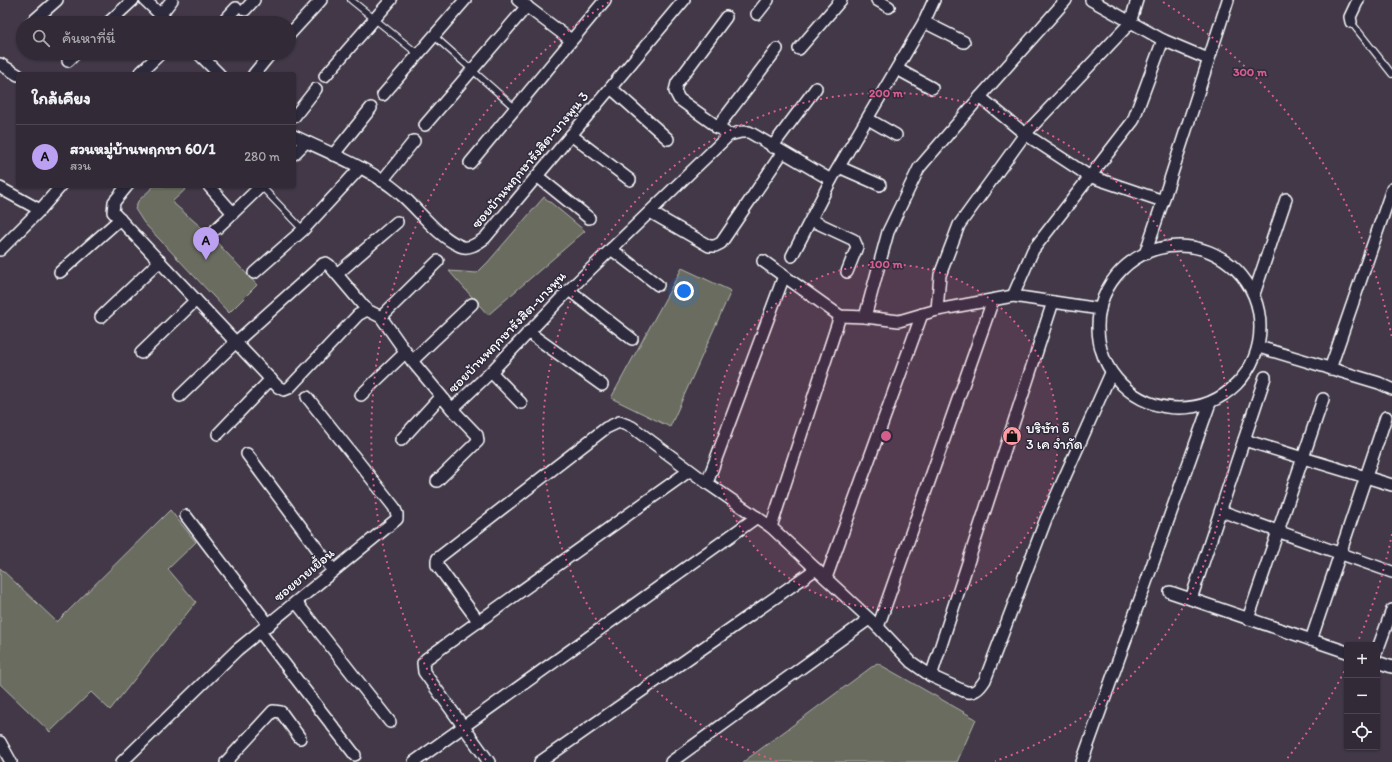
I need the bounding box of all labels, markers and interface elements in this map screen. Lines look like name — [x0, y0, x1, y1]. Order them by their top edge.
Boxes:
search box — [16, 16, 296, 60]
icon: search — [30, 27, 52, 49]
text: ค้นหาที่นี่ — [62, 29, 115, 47]
text: 300 m — [1233, 65, 1268, 79]
text: 200 m — [869, 86, 904, 100]
text: ใกล้เคียง — [32, 88, 91, 108]
street label: ซอยบ้านพฤกษารังสิต-บางพูน 3 — [468, 88, 593, 233]
text: สวนหมู่บ้านพฤกษา 60/1 — [70, 140, 215, 158]
text: A — [41, 149, 49, 164]
text: 280 m — [244, 149, 280, 164]
text: สวน — [70, 158, 91, 173]
pin: A — [193, 227, 219, 260]
text: 100 m — [869, 257, 903, 271]
street label: ซอยบ้านพฤกษารังสิต-บางพูน — [444, 267, 570, 397]
your location — [674, 281, 694, 301]
place label: บริษัท อี 3 เค จำกัด — [1026, 420, 1083, 453]
shop icon: บริษัท อี 3 เค จำกัด — [1001, 425, 1023, 447]
centre of rings — [879, 429, 893, 443]
street label: ซอยยายเยื้อน — [269, 544, 338, 605]
map controls — [1344, 642, 1380, 750]
button: + — [1344, 642, 1380, 678]
button: − — [1344, 678, 1380, 714]
button: locate — [1344, 714, 1380, 750]

